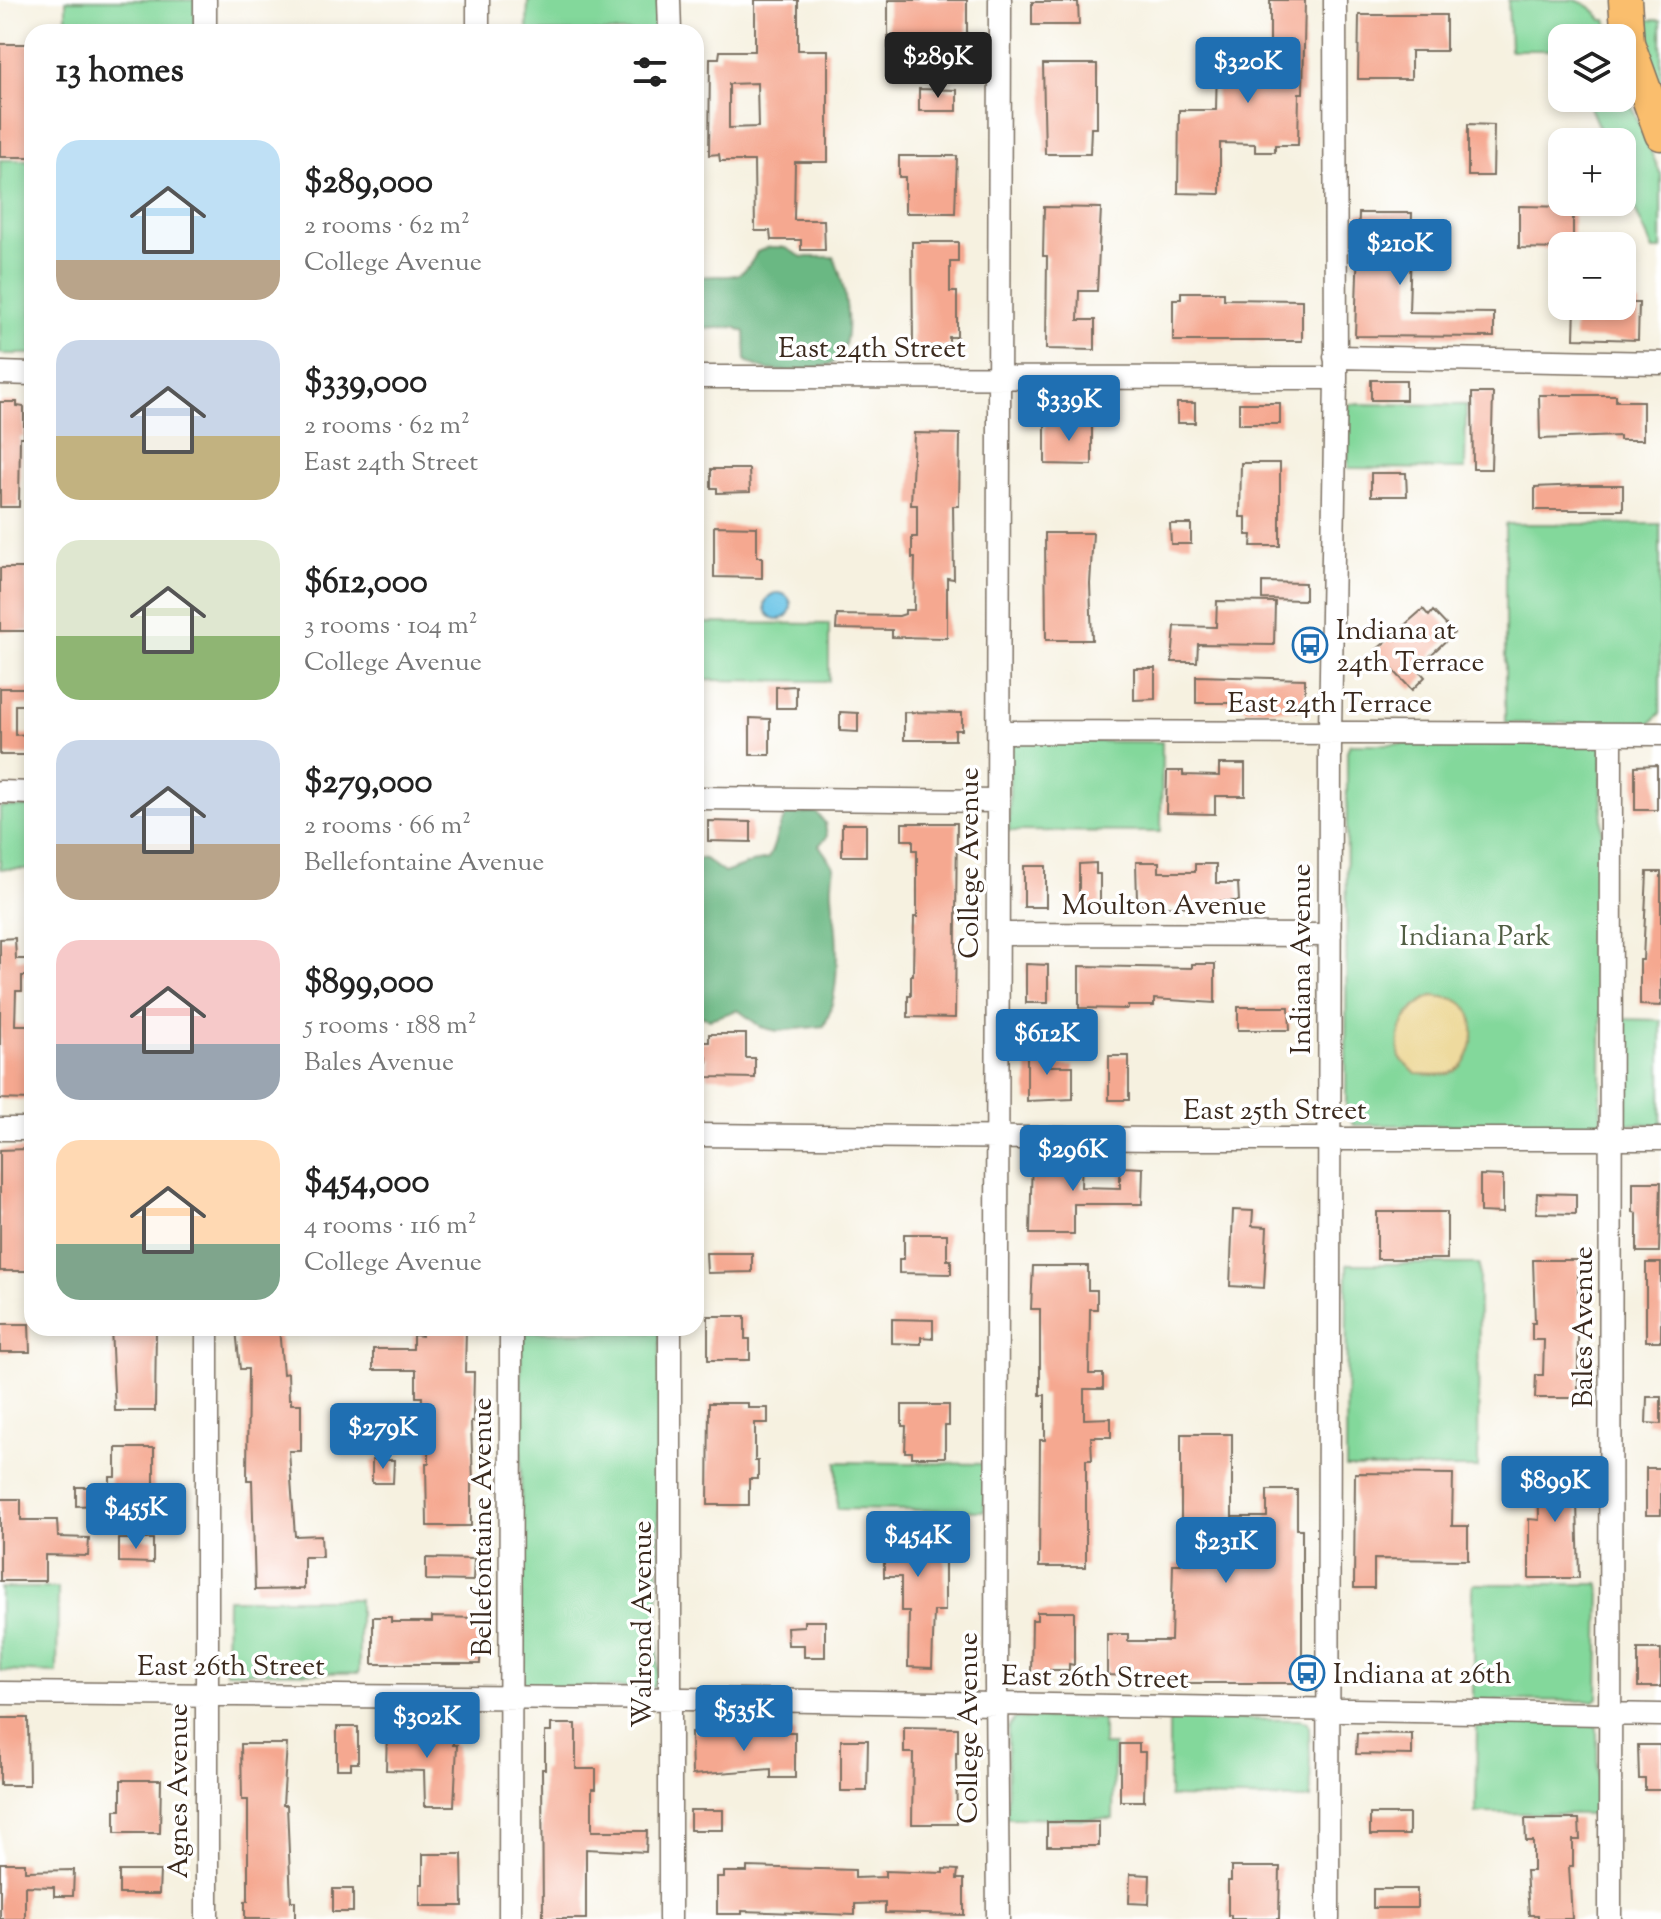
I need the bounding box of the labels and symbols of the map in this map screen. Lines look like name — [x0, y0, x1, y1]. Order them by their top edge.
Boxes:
pin: $289K — [882, 32, 994, 100]
pin: $320K — [1192, 37, 1304, 105]
pin: $210K — [1344, 219, 1456, 287]
street label: East 24th Street — [778, 330, 966, 370]
pin: $339K — [1013, 375, 1125, 443]
place label: Indiana at 24th Terrace — [1336, 612, 1484, 684]
bus stop icon: Indiana at 24th Terrace — [1291, 626, 1329, 664]
street label: East 24th Terrace — [1228, 685, 1432, 725]
street label: College Avenue — [951, 767, 991, 959]
street label: Indiana Avenue — [1283, 863, 1323, 1055]
street label: Moulton Avenue — [1061, 887, 1267, 927]
park label: Indiana Park — [1399, 918, 1551, 958]
pin: $612K — [991, 1009, 1103, 1077]
street label: East 25th Street — [1183, 1092, 1367, 1132]
pin: $296K — [1017, 1125, 1129, 1193]
street label: Bales Avenue — [1565, 1246, 1605, 1408]
street label: Bellefontaine Avenue — [464, 1398, 504, 1656]
pin: $279K — [327, 1403, 439, 1471]
pin: $899K — [1499, 1456, 1611, 1524]
pin: $455K — [80, 1483, 192, 1551]
pin: $454K — [862, 1511, 974, 1579]
pin: $231K — [1170, 1517, 1282, 1585]
street label: Walrond Avenue — [624, 1520, 664, 1728]
street label: College Avenue — [950, 1632, 990, 1824]
street label: East 26th Street — [137, 1648, 325, 1688]
bus stop icon: Indiana at 26th — [1288, 1654, 1326, 1692]
place label: Indiana at 26th — [1333, 1656, 1512, 1696]
street label: East 26th Street — [1001, 1657, 1189, 1701]
pin: $535K — [688, 1685, 800, 1753]
pin: $302K — [371, 1692, 483, 1760]
street label: Agnes Avenue — [160, 1703, 200, 1879]

